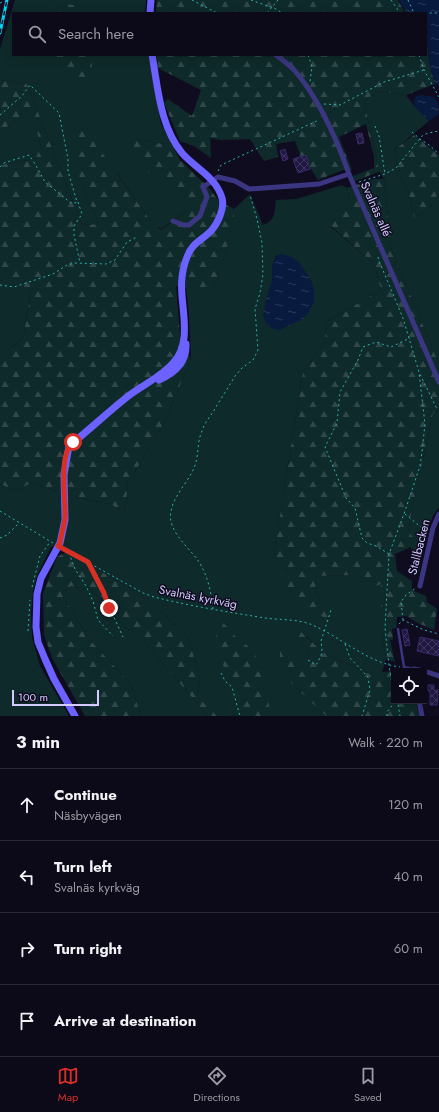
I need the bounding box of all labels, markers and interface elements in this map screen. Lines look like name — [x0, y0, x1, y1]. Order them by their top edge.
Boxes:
search box — [12, 12, 427, 56]
icon: search — [26, 23, 48, 45]
text: Search here — [58, 23, 134, 45]
street label: Svalnäs allé — [356, 179, 396, 239]
route start — [64, 433, 82, 451]
street label: Stallbacken — [403, 517, 435, 577]
street label: Svalnäs kyrkväg — [157, 581, 239, 613]
route end — [100, 599, 118, 617]
map controls — [391, 668, 427, 704]
button: locate — [391, 668, 427, 704]
scale bar — [12, 688, 99, 707]
text: 100 m — [18, 689, 48, 705]
text: 3 min — [16, 730, 60, 754]
text: Walk · 220 m — [348, 733, 423, 752]
text: Continue — [54, 784, 117, 806]
icon: ahead — [16, 794, 38, 816]
text: 120 m — [388, 795, 423, 814]
text: Näsbyvägen — [54, 806, 122, 825]
text: Turn left — [54, 856, 112, 878]
icon: left — [16, 866, 38, 888]
text: 40 m — [394, 867, 423, 886]
text: Svalnäs kyrkväg — [54, 878, 140, 897]
icon: right — [16, 938, 38, 960]
text: Turn right — [54, 938, 122, 960]
text: 60 m — [394, 939, 423, 958]
icon: arrive — [16, 1010, 38, 1032]
text: Arrive at destination — [54, 1010, 196, 1032]
tab: Map — [57, 1065, 79, 1105]
tab: Directions — [193, 1065, 240, 1105]
tab: Saved — [354, 1065, 382, 1105]

